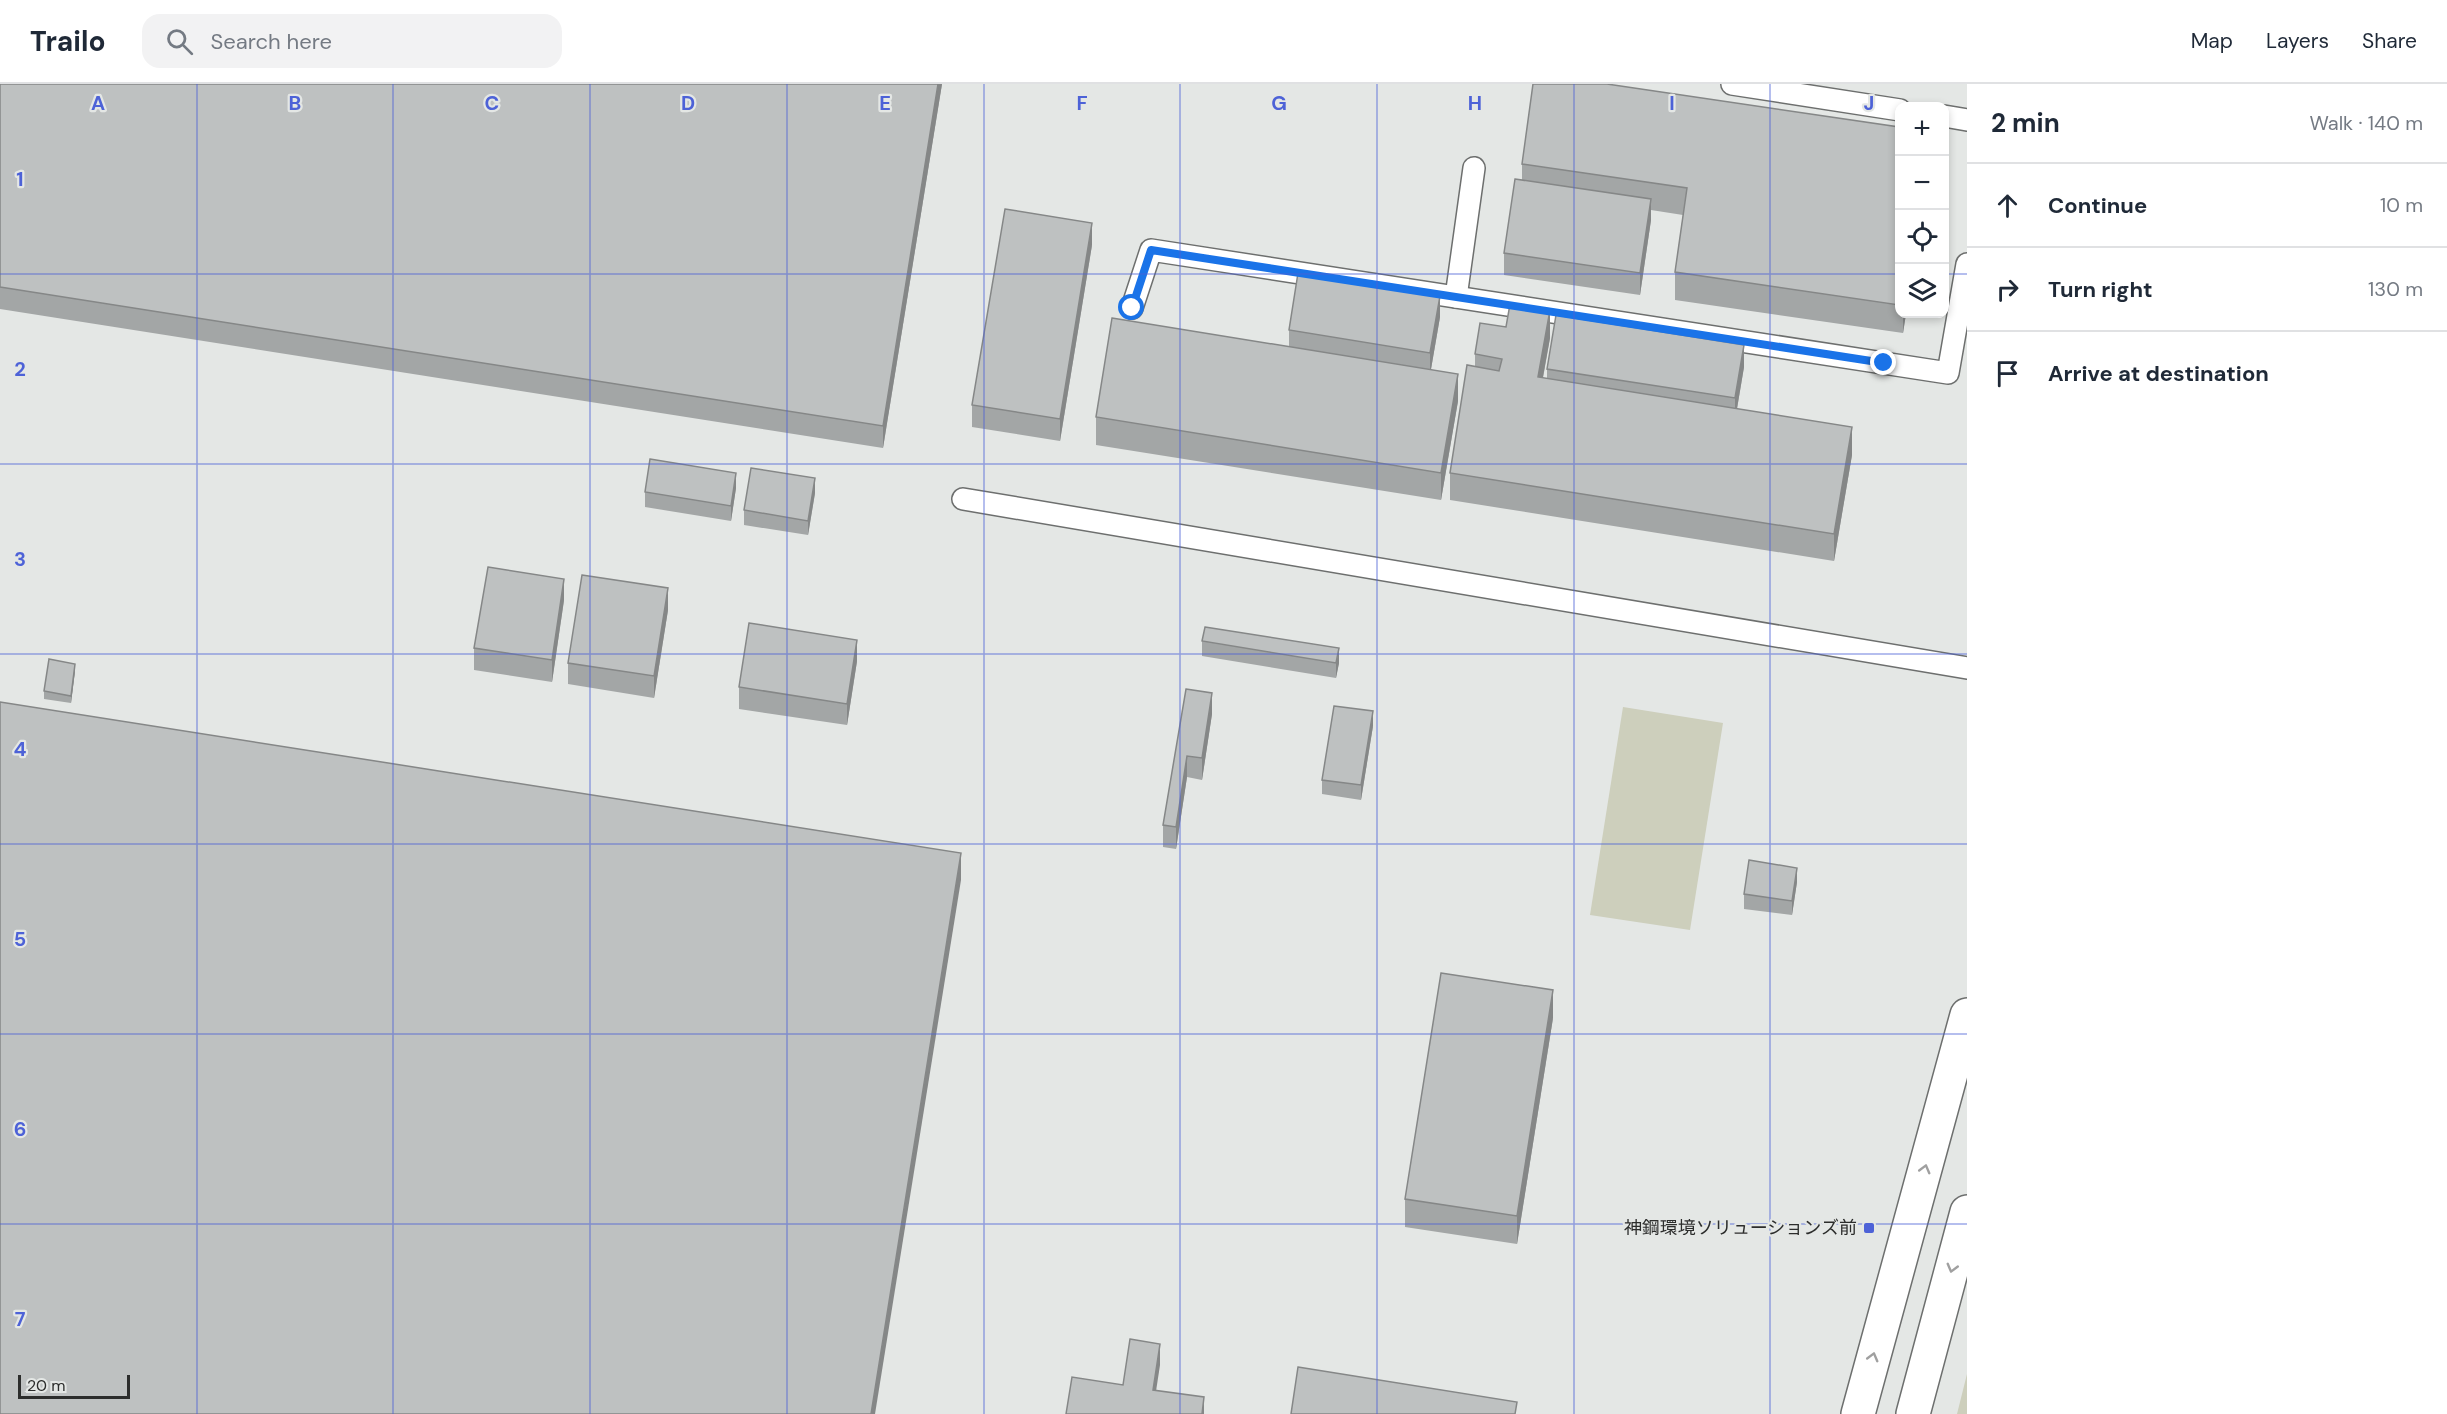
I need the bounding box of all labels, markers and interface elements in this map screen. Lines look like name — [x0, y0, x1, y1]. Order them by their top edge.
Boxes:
search box — [142, 14, 562, 68]
text: Trailo — [30, 23, 106, 60]
icon: search — [163, 25, 196, 58]
text: Search here — [211, 27, 332, 56]
text: Map — [2191, 27, 2233, 55]
text: Layers — [2266, 27, 2329, 55]
text: Share — [2362, 27, 2417, 55]
text: A — [91, 90, 105, 116]
text: B — [289, 90, 301, 116]
text: C — [485, 90, 499, 116]
text: D — [681, 90, 695, 116]
text: E — [879, 90, 891, 116]
text: F — [1076, 90, 1088, 116]
text: G — [1271, 90, 1287, 116]
text: H — [1468, 90, 1482, 116]
text: I — [1669, 90, 1675, 116]
text: J — [1864, 90, 1874, 116]
map controls — [1895, 102, 1949, 318]
button: + — [1895, 102, 1949, 156]
text: 2 min — [1991, 106, 2060, 140]
text: Walk · 140 m — [2309, 110, 2423, 136]
button: − — [1895, 156, 1949, 210]
text: 1 — [16, 166, 24, 192]
icon: ahead — [1991, 189, 2024, 222]
text: Continue — [2048, 191, 2147, 220]
text: 10 m — [2380, 192, 2423, 218]
button: locate — [1895, 210, 1949, 264]
button: layers — [1895, 264, 1949, 318]
icon: right — [1991, 273, 2024, 306]
text: Turn right — [2048, 275, 2153, 304]
text: 130 m — [2368, 276, 2423, 302]
route start — [1118, 294, 1144, 320]
route end — [1870, 349, 1896, 375]
text: 2 — [14, 356, 26, 382]
icon: arrive — [1991, 357, 2024, 390]
text: Arrive at destination — [2048, 359, 2269, 388]
text: 3 — [14, 546, 26, 572]
text: 4 — [14, 736, 27, 762]
text: 5 — [14, 926, 26, 952]
text: 6 — [14, 1116, 26, 1142]
one-way arrow — [1917, 1165, 1930, 1175]
place label: 神鋼環境ソリューションズ前 — [1624, 1216, 1857, 1240]
marker: 神鋼環境ソリューションズ前 — [1862, 1221, 1876, 1235]
one-way arrow — [1947, 1263, 1959, 1273]
text: 7 — [15, 1306, 26, 1332]
one-way arrow — [1866, 1353, 1878, 1363]
scale bar — [18, 1372, 130, 1400]
text: 20 m — [27, 1375, 66, 1396]

